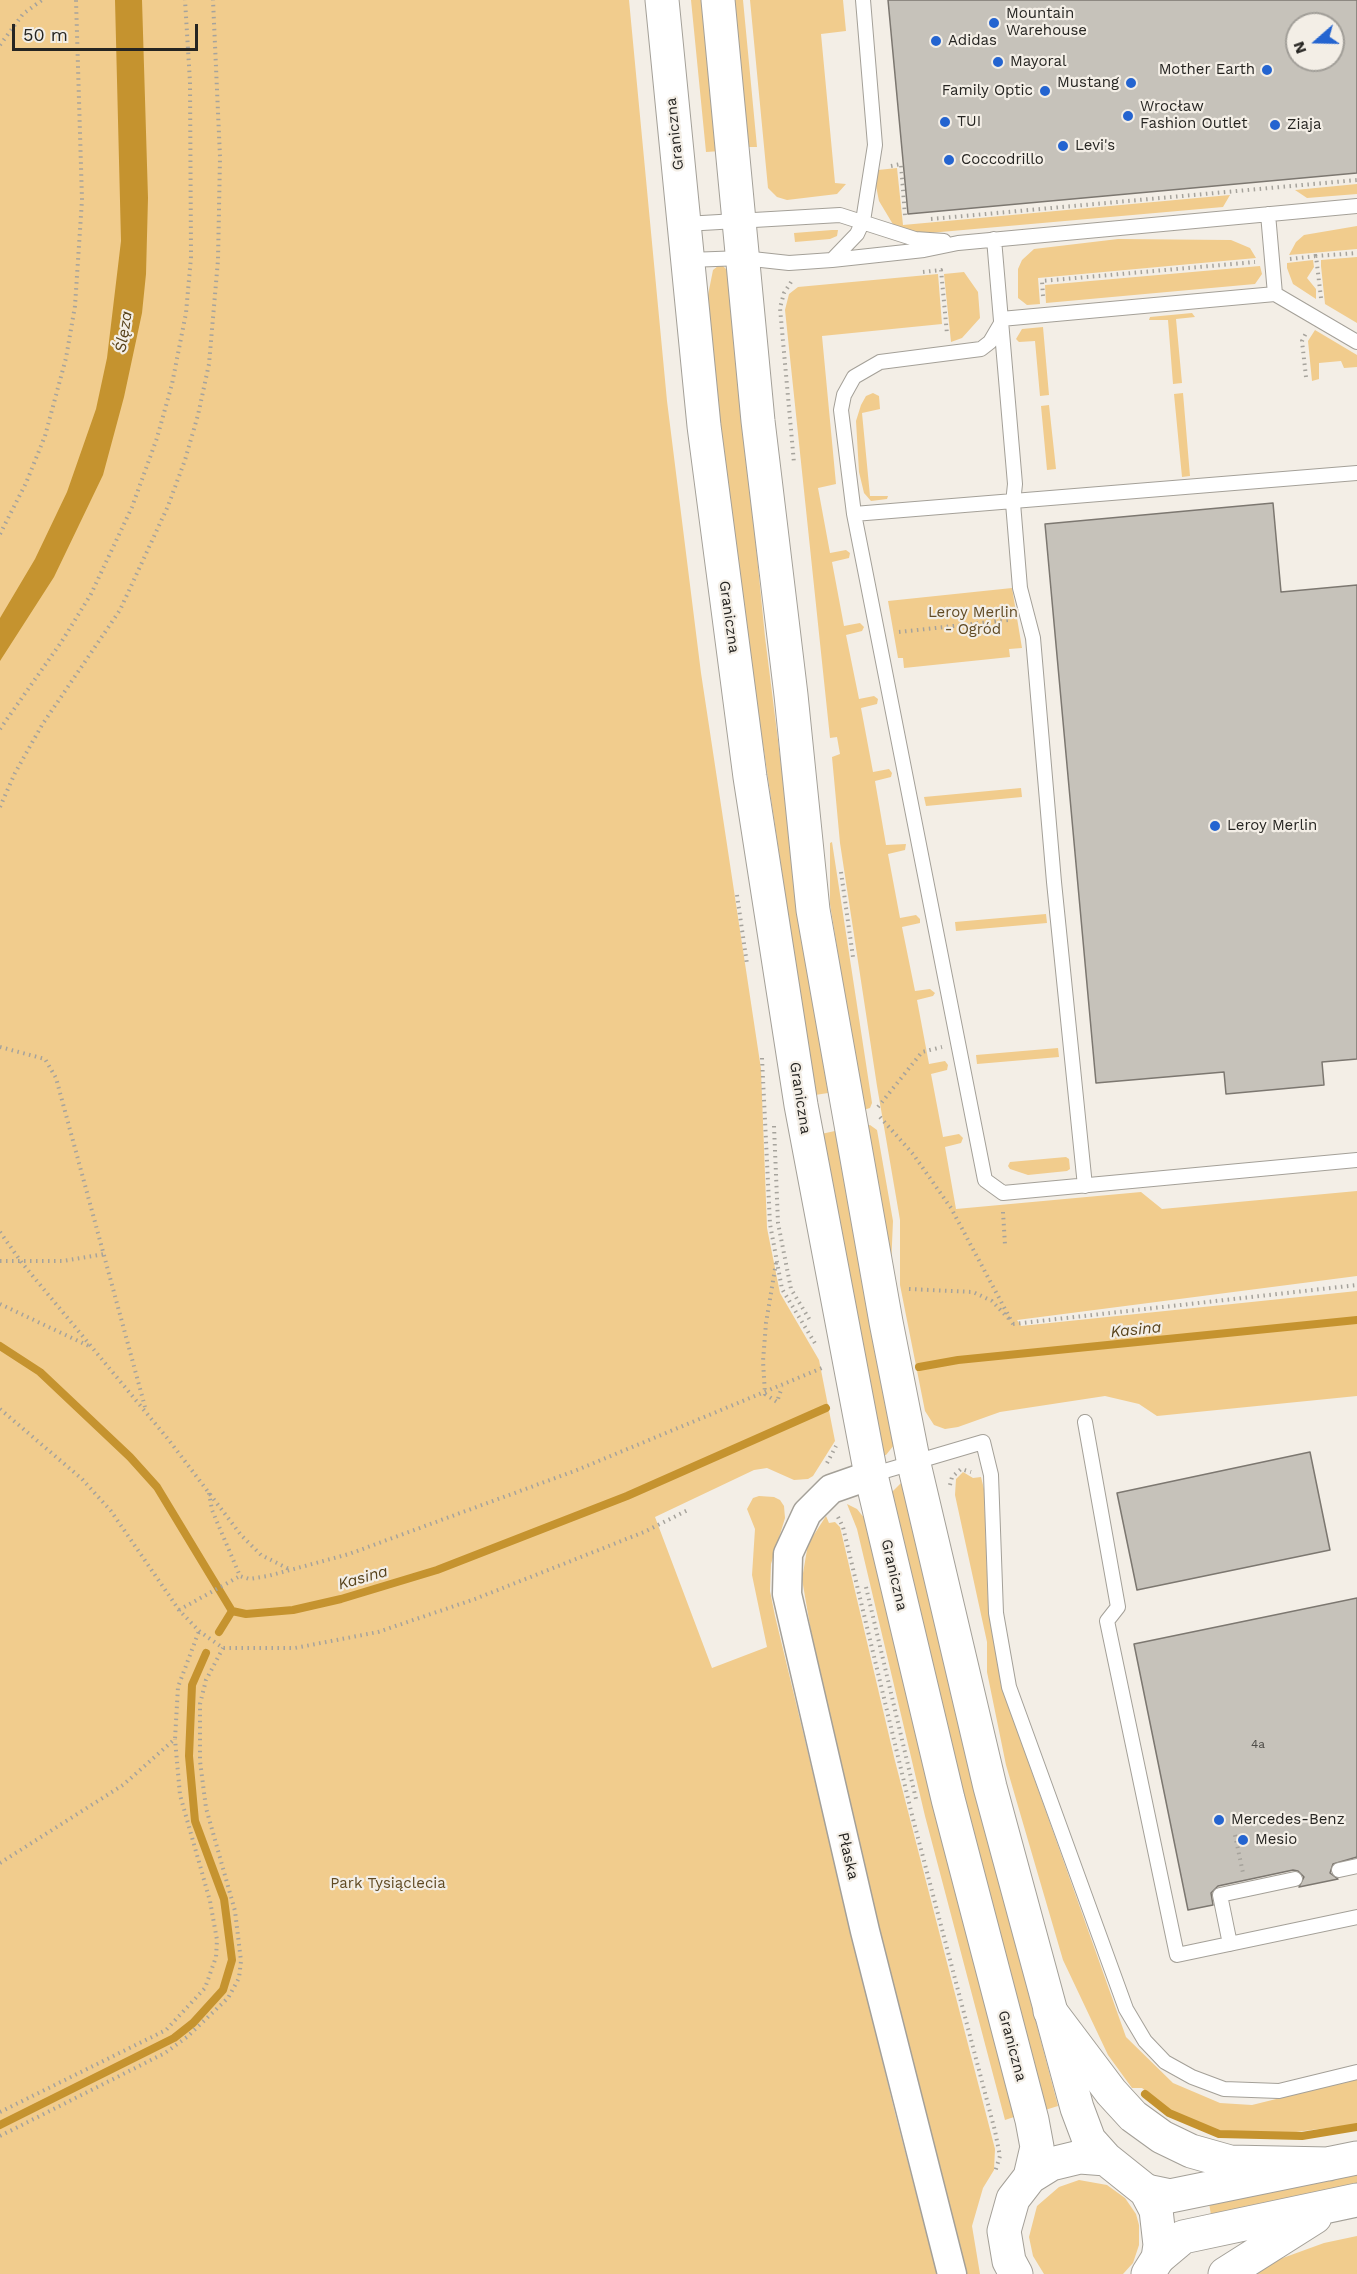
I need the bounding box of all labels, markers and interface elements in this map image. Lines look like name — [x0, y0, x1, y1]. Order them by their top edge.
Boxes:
place label: Mountain Warehouse — [1006, 5, 1087, 40]
scale bar — [15, 12, 201, 50]
north arrow — [1285, 12, 1345, 72]
marker: Mountain Warehouse — [987, 16, 1001, 30]
text: 50 m — [23, 24, 68, 45]
place label: Adidas — [948, 32, 997, 50]
marker: Adidas — [929, 34, 943, 48]
text: N — [1289, 39, 1310, 56]
place label: Mayoral — [1010, 53, 1067, 71]
marker: Mayoral — [991, 55, 1005, 69]
place label: Mother Earth — [1159, 61, 1255, 79]
marker: Mother Earth — [1260, 63, 1274, 77]
place label: Mustang — [1057, 74, 1119, 92]
marker: Mustang — [1124, 76, 1138, 90]
place label: Family Optic — [942, 82, 1033, 100]
marker: Family Optic — [1038, 84, 1052, 98]
street label: Graniczna — [662, 97, 688, 171]
place label: Wrocław Fashion Outlet — [1140, 98, 1248, 133]
marker: Wrocław Fashion Outlet — [1121, 109, 1135, 123]
place label: TUI — [957, 113, 981, 131]
marker: TUI — [938, 115, 952, 129]
place label: Ziaja — [1287, 116, 1321, 134]
marker: Ziaja — [1268, 118, 1282, 132]
place label: Levi's — [1075, 137, 1115, 155]
marker: Levi's — [1056, 139, 1070, 153]
place label: Coccodrillo — [961, 151, 1044, 169]
marker: Coccodrillo — [942, 153, 956, 167]
water label: Ślęza — [111, 310, 137, 354]
street label: Graniczna — [715, 580, 743, 654]
park label: Leroy Merlin - Ogród — [928, 604, 1018, 639]
place label: Leroy Merlin — [1227, 817, 1317, 835]
marker: Leroy Merlin — [1208, 819, 1222, 833]
street label: Graniczna — [785, 1061, 815, 1135]
water label: Kasina — [1110, 1318, 1162, 1342]
street label: Graniczna — [877, 1538, 911, 1612]
water label: Kasina — [336, 1562, 390, 1594]
house number: 4a — [1251, 1737, 1265, 1751]
place label: Mercedes-Benz — [1231, 1811, 1345, 1829]
marker: Mercedes-Benz — [1212, 1813, 1226, 1827]
street label: Płaska — [834, 1831, 862, 1881]
place label: Mesio — [1255, 1831, 1297, 1849]
marker: Mesio — [1236, 1833, 1250, 1847]
park label: Park Tysiąclecia — [330, 1875, 446, 1893]
street label: Graniczna — [994, 2009, 1030, 2083]

